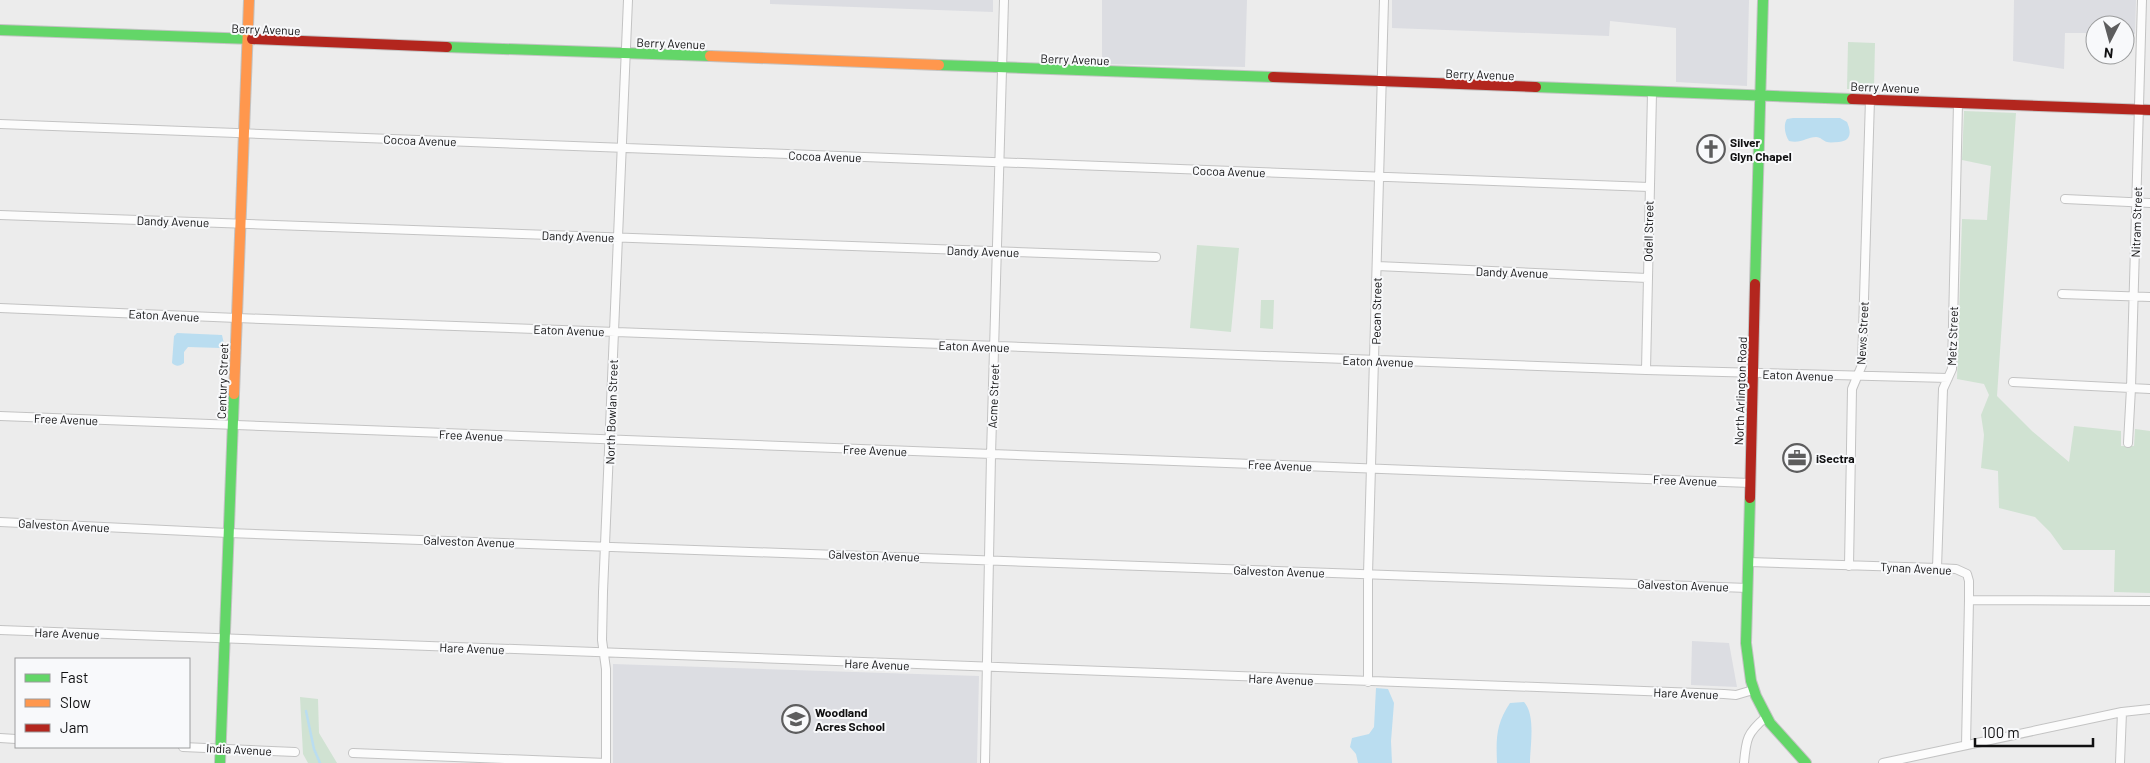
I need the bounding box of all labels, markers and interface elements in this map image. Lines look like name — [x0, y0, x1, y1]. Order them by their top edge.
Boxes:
north arrow — [2085, 15, 2135, 65]
street label: Berry Avenue — [231, 21, 301, 37]
street label: Berry Avenue — [636, 35, 706, 51]
text: N — [2103, 44, 2114, 62]
street label: Berry Avenue — [1040, 51, 1110, 67]
street label: Berry Avenue — [1445, 66, 1515, 82]
street label: Berry Avenue — [1850, 79, 1920, 95]
street label: Cocoa Avenue — [383, 132, 457, 148]
church icon: Silver Glyn Chapel — [1696, 134, 1726, 164]
place label: Silver Glyn Chapel — [1730, 135, 1792, 163]
street label: Cocoa Avenue — [788, 148, 862, 164]
street label: Cocoa Avenue — [1192, 163, 1266, 179]
street label: Nitram Street — [2128, 186, 2144, 258]
street label: Odell Street — [1640, 200, 1656, 262]
street label: Dandy Avenue — [137, 213, 209, 229]
street label: Dandy Avenue — [542, 228, 614, 244]
street label: Dandy Avenue — [947, 243, 1019, 259]
street label: Dandy Avenue — [1476, 264, 1548, 280]
street label: Pecan Street — [1368, 277, 1384, 345]
street label: News Street — [1853, 301, 1871, 365]
street label: Eaton Avenue — [128, 306, 200, 324]
street label: Metz Street — [1944, 306, 1960, 366]
street label: Eaton Avenue — [533, 322, 605, 338]
street label: North Arlington Road — [1731, 336, 1749, 446]
street label: Eaton Avenue — [938, 338, 1010, 354]
street label: Century Street — [214, 343, 230, 419]
street label: Eaton Avenue — [1342, 353, 1414, 369]
street label: North Bowlan Street — [602, 359, 620, 465]
street label: Acme Street — [985, 363, 1001, 429]
street label: Eaton Avenue — [1762, 367, 1834, 383]
street label: Free Avenue — [34, 411, 98, 427]
street label: Free Avenue — [439, 427, 503, 443]
street label: Free Avenue — [843, 442, 907, 458]
office icon: iSectra — [1782, 443, 1812, 473]
place label: iSectra — [1816, 451, 1855, 465]
street label: Free Avenue — [1248, 457, 1312, 473]
street label: Free Avenue — [1653, 472, 1717, 488]
street label: Galveston Avenue — [18, 516, 110, 534]
street label: Galveston Avenue — [423, 532, 515, 550]
street label: Galveston Avenue — [828, 546, 920, 564]
street label: Tynan Avenue — [1880, 559, 1952, 577]
street label: Galveston Avenue — [1233, 562, 1325, 580]
street label: Galveston Avenue — [1637, 576, 1729, 594]
street label: Hare Avenue — [34, 625, 100, 641]
street label: Hare Avenue — [439, 640, 505, 656]
street label: Hare Avenue — [844, 656, 910, 672]
legend — [15, 658, 190, 748]
text: Fast — [60, 668, 88, 686]
street label: Hare Avenue — [1248, 671, 1314, 687]
street label: Hare Avenue — [1653, 685, 1719, 701]
text: Slow — [60, 693, 91, 711]
school or university icon: Woodland Acres School — [781, 704, 811, 734]
place label: Woodland Acres School — [815, 705, 885, 733]
scale bar — [1975, 716, 2092, 748]
text: Jam — [60, 718, 89, 736]
text: 100 m — [1982, 723, 2020, 741]
street label: India Avenue — [206, 740, 272, 758]

